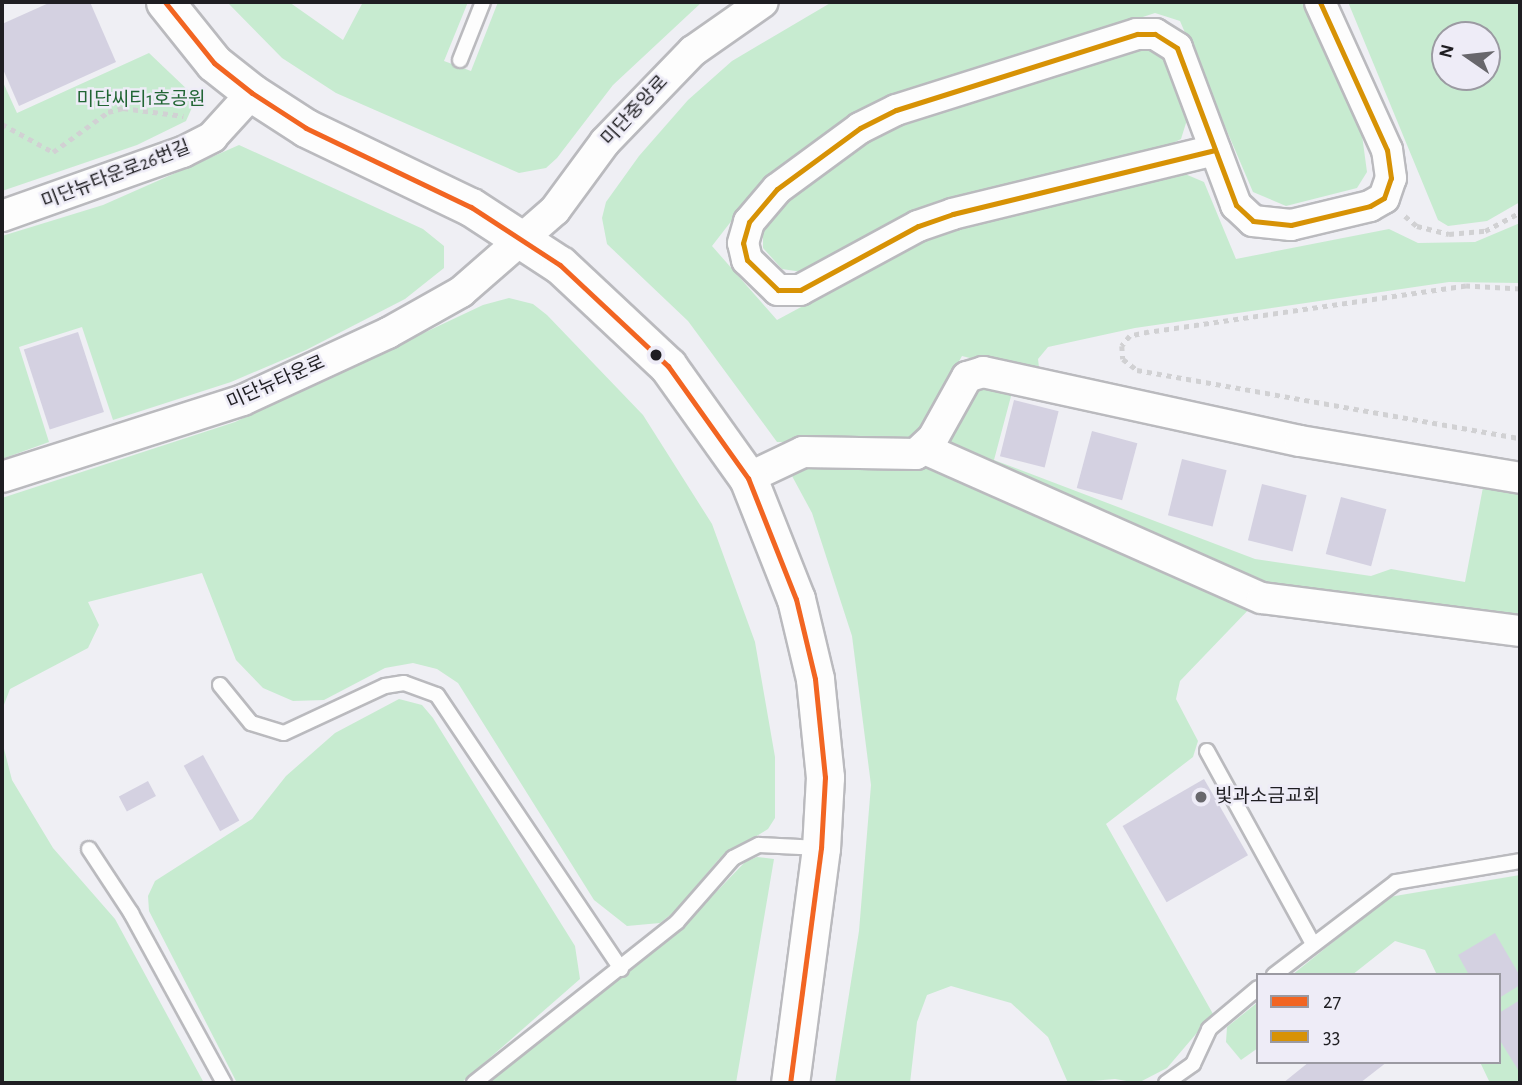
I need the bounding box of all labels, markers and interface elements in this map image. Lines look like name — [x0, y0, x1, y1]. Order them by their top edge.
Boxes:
north arrow — [1431, 21, 1501, 91]
text: N — [1436, 43, 1458, 60]
street label: 미단중앙로 — [597, 71, 673, 151]
park label: 미단씨티1호공원 — [77, 89, 205, 111]
street label: 미단뉴타운로26번길 — [38, 136, 194, 214]
unlabelled marker — [649, 348, 663, 362]
street label: 미단뉴타운로 — [223, 351, 329, 415]
place label: 빛과소금교회 — [1215, 786, 1320, 808]
marker: 빛과소금교회 — [1193, 789, 1209, 805]
legend — [1256, 973, 1501, 1064]
text: 27 — [1323, 991, 1341, 1012]
text: 33 — [1323, 1026, 1340, 1047]

